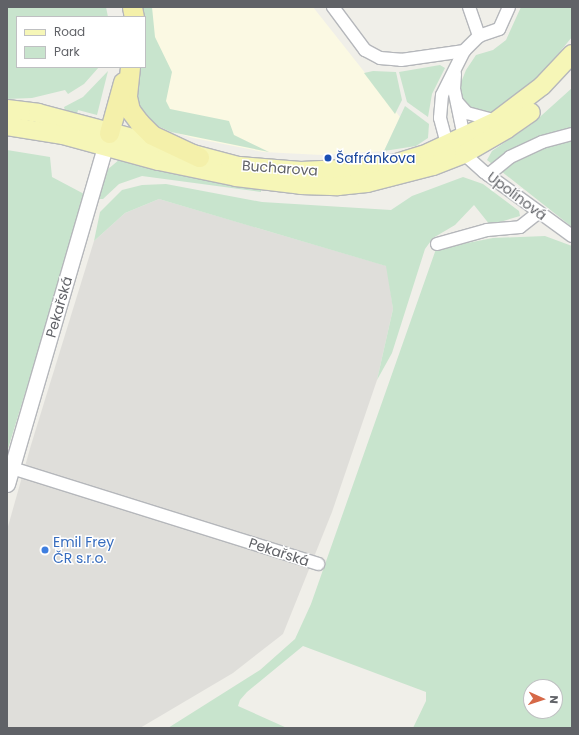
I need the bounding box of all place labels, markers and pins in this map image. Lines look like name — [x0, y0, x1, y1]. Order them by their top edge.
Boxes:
place label: Šafránkova — [336, 150, 415, 166]
marker: Šafránkova — [323, 153, 333, 163]
place label: Emil Frey ČR s.r.o. — [53, 534, 114, 566]
marker: Emil Frey ČR s.r.o. — [40, 545, 50, 555]

